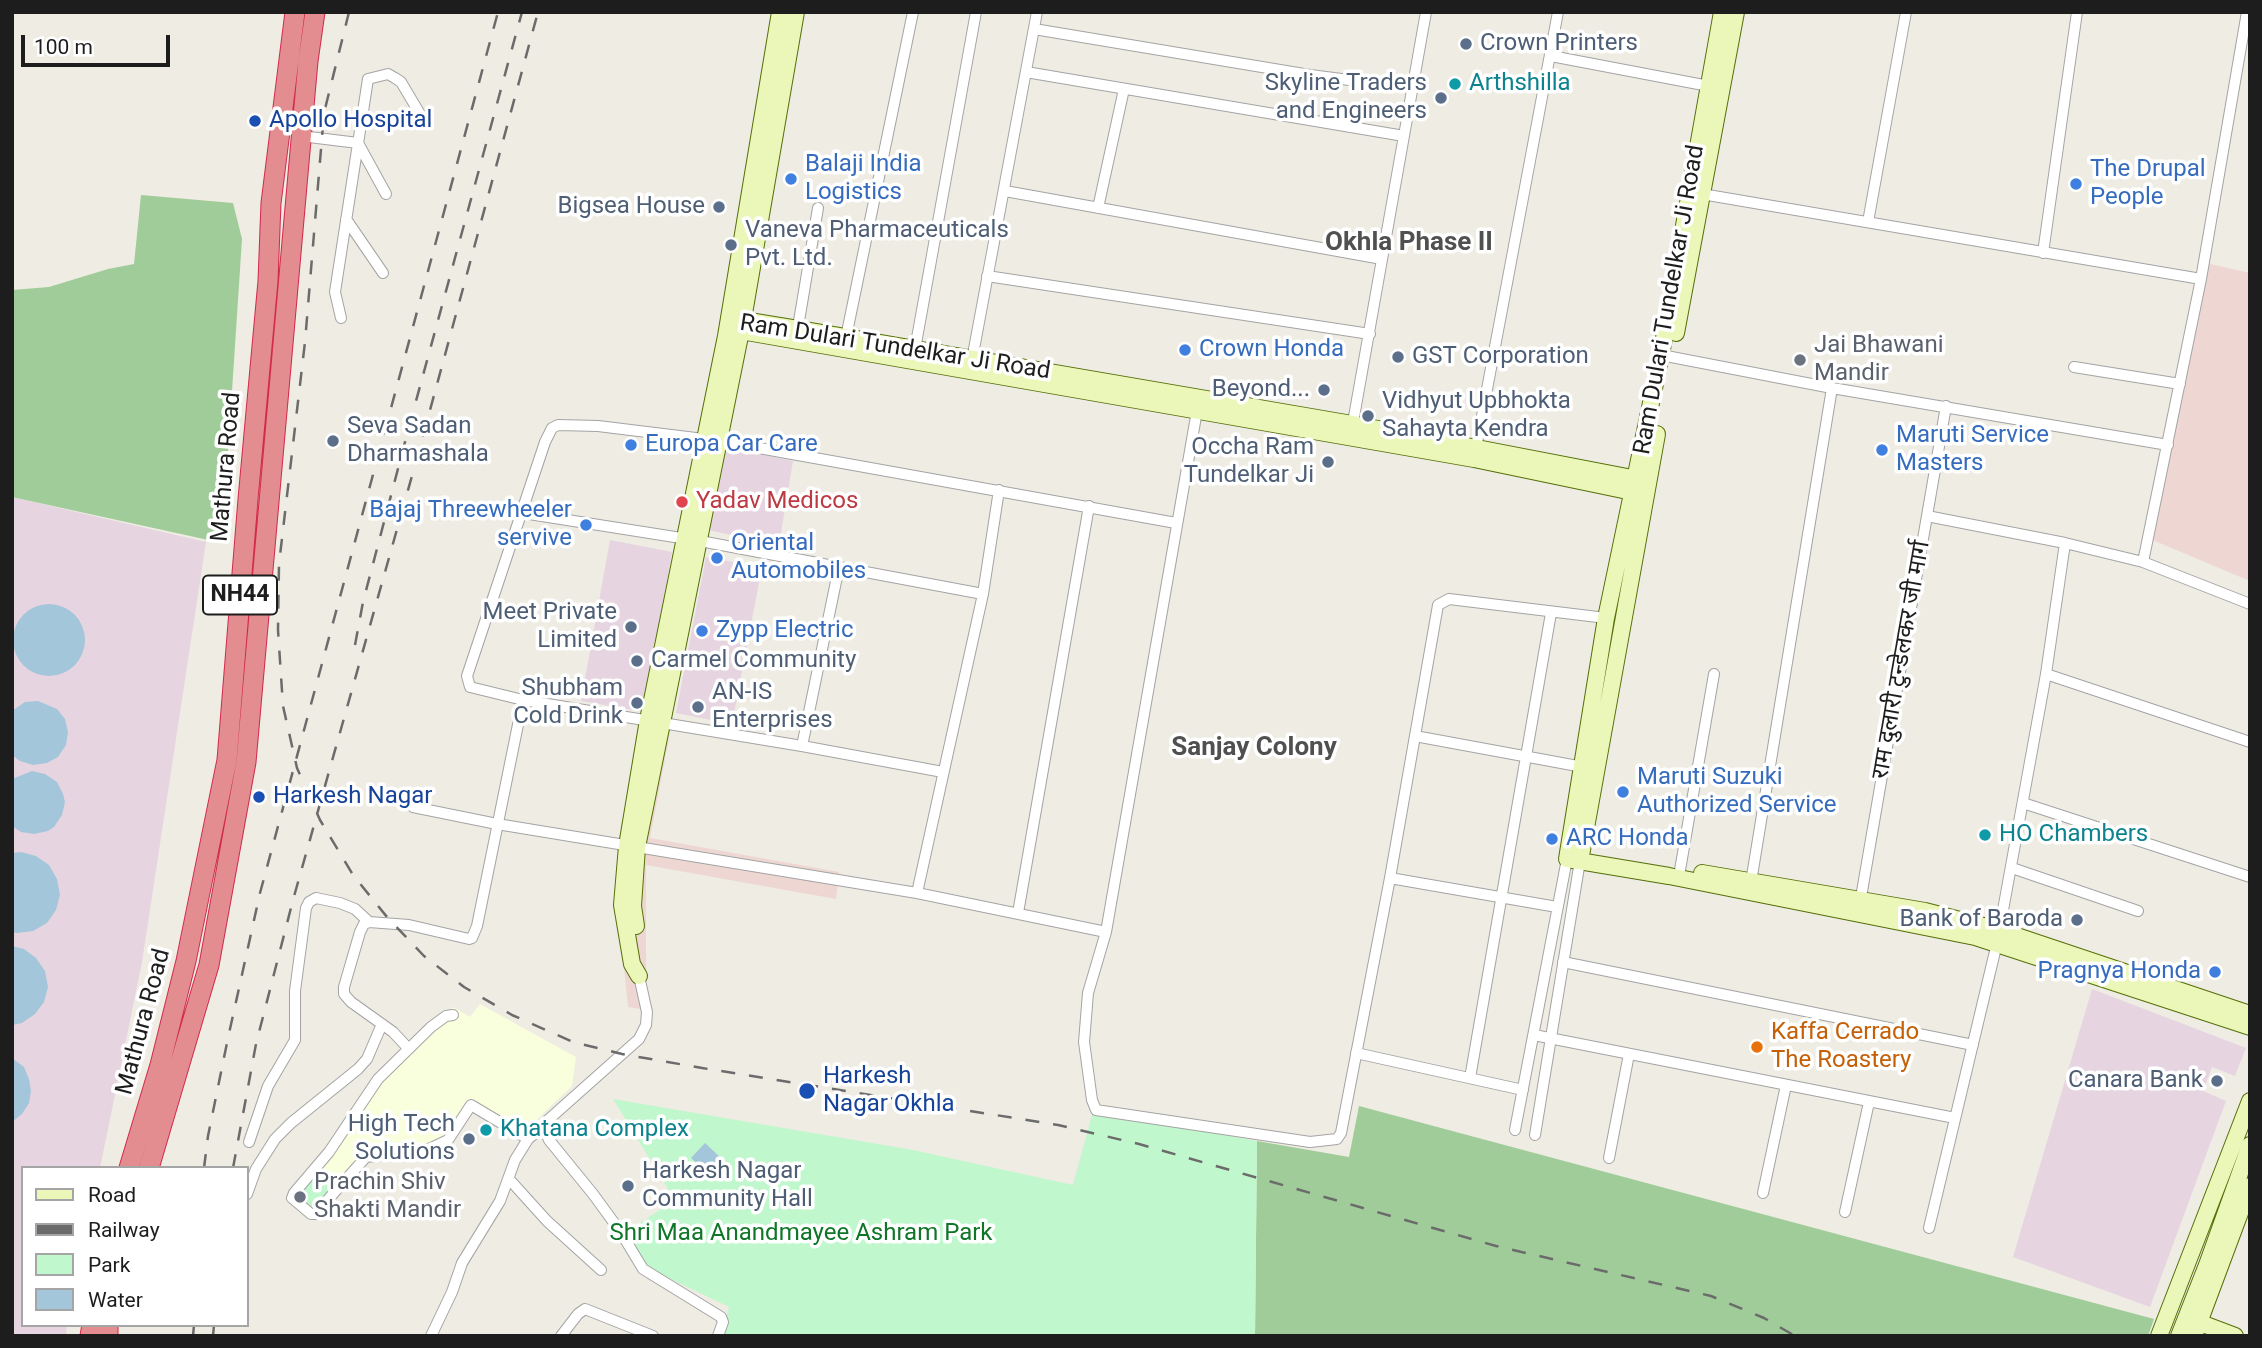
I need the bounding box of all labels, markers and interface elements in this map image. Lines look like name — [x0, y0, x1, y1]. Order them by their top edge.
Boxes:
scale bar — [24, 21, 173, 65]
place label: Crown Printers — [1480, 30, 1638, 58]
text: 100 m — [34, 35, 93, 59]
marker: Crown Printers — [1458, 36, 1474, 52]
place label: Skyline Traders and Engineers — [1265, 70, 1427, 126]
place label: Arthshilla — [1469, 70, 1571, 98]
marker: Arthshilla — [1447, 76, 1463, 92]
marker: Skyline Traders and Engineers — [1433, 90, 1449, 106]
place label: Apollo Hospital — [269, 107, 432, 135]
marker: Apollo Hospital — [247, 113, 263, 129]
street label: Ram Dulari Tundelkar Ji Road — [1629, 143, 1711, 457]
place label: Balaji India Logistics — [805, 151, 922, 207]
place label: The Drupal People — [2090, 156, 2206, 212]
marker: Balaji India Logistics — [783, 171, 799, 187]
marker: The Drupal People — [2068, 176, 2084, 192]
place label: Bigsea House — [557, 193, 705, 221]
marker: Bigsea House — [711, 199, 727, 215]
place label: Vaneva Pharmaceuticals Pvt. Ltd. — [745, 217, 1009, 273]
district label: Okhla Phase II — [1325, 227, 1493, 259]
marker: Vaneva Pharmaceuticals Pvt. Ltd. — [723, 237, 739, 253]
street label: Ram Dulari Tundelkar Ji Road — [738, 309, 1052, 387]
place label: Jai Bhawani Mandir — [1814, 332, 1943, 388]
place label: Crown Honda — [1199, 336, 1344, 364]
marker: Crown Honda — [1177, 342, 1193, 358]
place label: GST Corporation — [1412, 343, 1589, 371]
marker: GST Corporation — [1390, 349, 1406, 365]
marker: Jai Bhawani Mandir — [1792, 352, 1808, 368]
place label: Beyond... — [1212, 376, 1310, 404]
marker: Beyond... — [1316, 382, 1332, 398]
place label: Vidhyut Upbhokta Sahayta Kendra — [1382, 388, 1571, 444]
street label: Mathura Road — [206, 391, 248, 543]
marker: Vidhyut Upbhokta Sahayta Kendra — [1360, 408, 1376, 424]
place label: Seva Sadan Dharmashala — [347, 413, 489, 469]
place label: Maruti Service Masters — [1896, 422, 2049, 478]
place label: Europa Car Care — [645, 431, 818, 459]
marker: Seva Sadan Dharmashala — [325, 433, 341, 449]
place label: Occha Ram Tundelkar Ji — [1184, 434, 1314, 490]
marker: Europa Car Care — [623, 437, 639, 453]
marker: Maruti Service Masters — [1874, 442, 1890, 458]
marker: Occha Ram Tundelkar Ji — [1320, 454, 1336, 470]
place label: Yadav Medicos — [696, 488, 858, 516]
marker: Yadav Medicos — [674, 494, 690, 510]
place label: Bajaj Threewheeler servive — [369, 497, 572, 553]
marker: Bajaj Threewheeler servive — [578, 517, 594, 533]
place label: Oriental Automobiles — [731, 530, 866, 586]
street label: राम दुलारी टुन्डेलकर जी मार्ग — [1867, 539, 1937, 781]
marker: Oriental Automobiles — [709, 550, 725, 566]
road number: NH44 — [203, 576, 277, 614]
place label: Meet Private Limited — [483, 599, 617, 655]
place label: Zypp Electric — [716, 617, 853, 645]
marker: Meet Private Limited — [623, 619, 639, 635]
marker: Zypp Electric — [694, 623, 710, 639]
place label: Carmel Community — [651, 647, 856, 675]
marker: Carmel Community — [629, 653, 645, 669]
place label: Shubham Cold Drink — [513, 675, 623, 731]
place label: AN-IS Enterprises — [712, 679, 833, 735]
marker: Shubham Cold Drink — [629, 695, 645, 711]
marker: AN-IS Enterprises — [690, 699, 706, 715]
district label: Sanjay Colony — [1171, 732, 1337, 764]
place label: Maruti Suzuki Authorized Service — [1637, 764, 1836, 820]
place label: Harkesh Nagar — [273, 783, 432, 811]
marker: Maruti Suzuki Authorized Service — [1615, 784, 1631, 800]
marker: Harkesh Nagar — [251, 789, 267, 805]
place label: HO Chambers — [1999, 821, 2148, 849]
place label: ARC Honda — [1566, 825, 1689, 853]
marker: HO Chambers — [1977, 827, 1993, 843]
marker: ARC Honda — [1544, 831, 1560, 847]
place label: Bank of Baroda — [1899, 906, 2063, 934]
marker: Bank of Baroda — [2069, 912, 2085, 928]
street label: Mathura Road — [111, 946, 177, 1098]
place label: Pragnya Honda — [2038, 958, 2201, 986]
marker: Pragnya Honda — [2207, 964, 2223, 980]
place label: Kaffa Cerrado The Roastery — [1771, 1019, 1919, 1075]
marker: Kaffa Cerrado The Roastery — [1749, 1039, 1765, 1055]
place label: Harkesh Nagar Okhla — [823, 1063, 955, 1119]
place label: Canara Bank — [2068, 1067, 2203, 1095]
marker: Canara Bank — [2209, 1073, 2225, 1089]
marker: Harkesh Nagar Okhla — [797, 1081, 817, 1101]
place label: High Tech Solutions — [348, 1111, 455, 1167]
place label: Khatana Complex — [500, 1116, 689, 1144]
marker: Khatana Complex — [478, 1122, 494, 1138]
marker: High Tech Solutions — [461, 1131, 477, 1147]
place label: Harkesh Nagar Community Hall — [642, 1158, 813, 1214]
legend — [21, 1166, 248, 1327]
place label: Prachin Shiv Shakti Mandir — [314, 1169, 461, 1225]
marker: Harkesh Nagar Community Hall — [620, 1178, 636, 1194]
text: Road — [88, 1183, 136, 1207]
marker: Prachin Shiv Shakti Mandir — [292, 1189, 308, 1205]
text: Railway — [88, 1218, 160, 1242]
park label: Shri Maa Anandmayee Ashram Park — [609, 1220, 993, 1248]
text: Park — [88, 1253, 130, 1277]
text: Water — [88, 1288, 143, 1312]

